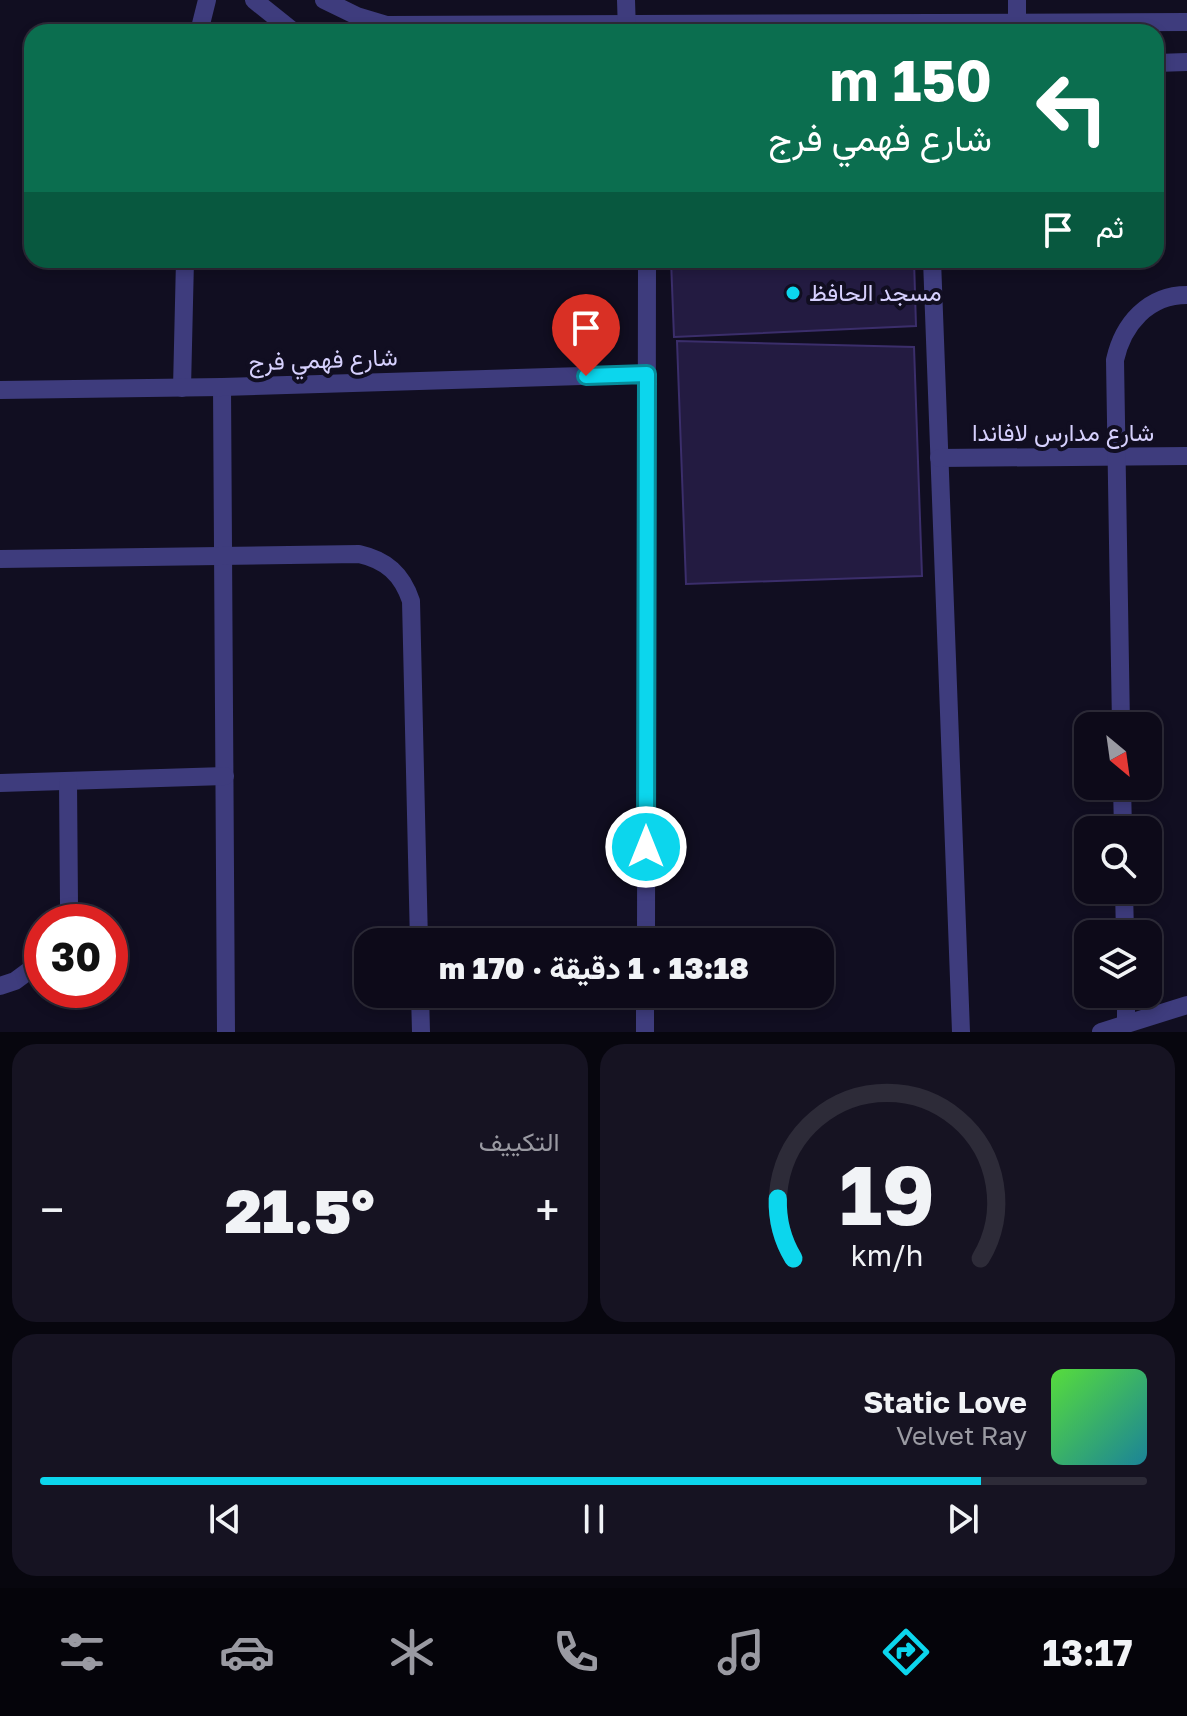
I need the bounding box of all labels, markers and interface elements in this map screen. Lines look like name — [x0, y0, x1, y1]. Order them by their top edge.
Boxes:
text: 150 m — [830, 46, 992, 113]
icon: left — [1020, 56, 1124, 160]
text: شارع فهمي فرج — [768, 116, 992, 159]
icon: arrive — [1036, 208, 1080, 252]
text: ثم — [1096, 209, 1124, 245]
place label: مسجد الحافظ — [809, 277, 942, 307]
marker: مسجد الحافظ — [784, 284, 802, 302]
pin — [552, 294, 620, 376]
icon: arrive — [564, 306, 608, 350]
street label: شارع فهمي فرج — [248, 341, 398, 382]
street label: شارع مدارس لافاندا — [972, 417, 1154, 449]
north arrow — [1074, 712, 1162, 800]
map controls — [1074, 712, 1162, 1008]
position arrow — [604, 805, 688, 889]
button: search — [1074, 816, 1162, 904]
speed limit sign: 30 — [24, 904, 128, 1008]
button: layers — [1074, 920, 1162, 1008]
text: 13:18 · 1 دقيقة · 170 m — [439, 950, 749, 986]
text: التكييف — [479, 1126, 560, 1157]
text: 19 — [839, 1143, 935, 1243]
text: 21.5° — [225, 1174, 375, 1246]
text: − — [40, 1183, 64, 1236]
text: + — [535, 1183, 559, 1236]
text: km/h — [851, 1238, 924, 1272]
text: Static Love — [863, 1384, 1027, 1420]
text: Velvet Ray — [896, 1420, 1027, 1451]
icon: previous — [203, 1497, 247, 1541]
icon: pause — [572, 1497, 616, 1541]
icon: next — [941, 1497, 985, 1541]
icon: filters — [54, 1624, 110, 1680]
icon: car — [219, 1624, 275, 1680]
icon: climate — [384, 1624, 440, 1680]
icon: phone — [548, 1624, 604, 1680]
icon: music — [713, 1624, 769, 1680]
icon: directions — [878, 1624, 934, 1680]
text: 13:17 — [1042, 1631, 1133, 1674]

